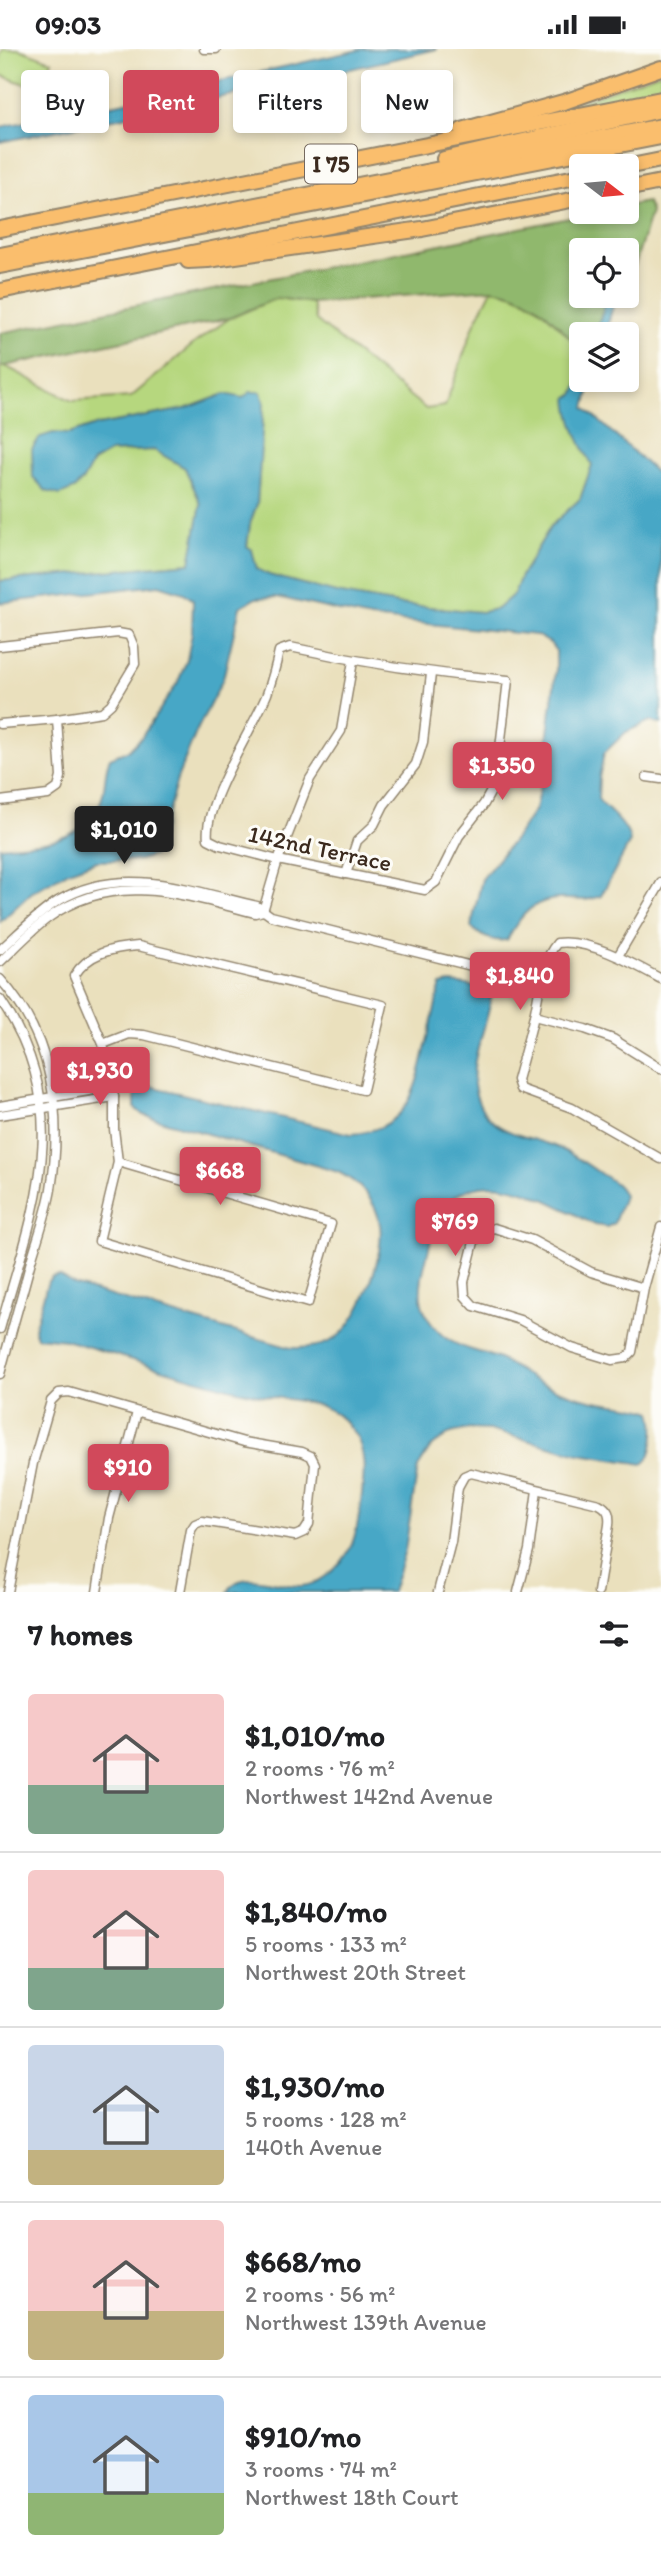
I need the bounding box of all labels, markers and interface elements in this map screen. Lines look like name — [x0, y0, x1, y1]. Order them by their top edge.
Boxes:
text: 09:03 — [35, 9, 101, 41]
chip: Buy — [21, 70, 109, 133]
chip: Rent — [123, 70, 219, 133]
chip: Filters — [233, 70, 347, 133]
chip: New — [361, 70, 453, 133]
road number: I 75 — [305, 145, 357, 183]
north arrow — [569, 154, 639, 224]
map controls — [569, 154, 639, 392]
button: locate — [569, 238, 639, 308]
button: layers — [569, 322, 639, 392]
pin: $1,350 — [445, 743, 559, 802]
text: $1,350 — [469, 751, 535, 779]
pin: $1,010 — [67, 807, 181, 866]
text: $1,010 — [91, 815, 157, 843]
street label: 142nd Terrace — [246, 819, 394, 877]
pin: $1,840 — [463, 953, 577, 1012]
text: $1,840 — [486, 961, 554, 989]
pin: $1,930 — [43, 1047, 157, 1107]
text: $1,930 — [67, 1056, 133, 1084]
pin: $668 — [179, 1147, 261, 1207]
text: $668 — [196, 1156, 244, 1184]
pin: $769 — [414, 1199, 496, 1258]
text: $769 — [431, 1207, 479, 1235]
pin: $910 — [87, 1445, 169, 1504]
text: $910 — [104, 1453, 152, 1481]
icon: filters — [595, 1615, 633, 1653]
text: 7 homes — [28, 1616, 133, 1653]
text: $1,010/mo — [245, 1717, 385, 1754]
icon: home — [84, 1722, 168, 1806]
text: 2 rooms · 76 m² — [245, 1754, 395, 1782]
text: Northwest 142nd Avenue — [245, 1782, 493, 1810]
text: $1,840/mo — [245, 1893, 387, 1930]
icon: home — [84, 1898, 168, 1982]
text: 5 rooms · 133 m² — [245, 1930, 407, 1958]
text: Northwest 20th Street — [245, 1958, 466, 1986]
text: $1,930/mo — [245, 2068, 385, 2105]
icon: home — [84, 2073, 168, 2157]
text: 5 rooms · 128 m² — [245, 2105, 407, 2133]
text: 140th Avenue — [245, 2133, 382, 2161]
text: $668/mo — [245, 2243, 361, 2280]
icon: home — [84, 2248, 168, 2332]
text: 2 rooms · 56 m² — [245, 2280, 396, 2308]
text: Northwest 139th Avenue — [245, 2308, 487, 2336]
text: $910/mo — [245, 2418, 361, 2455]
icon: home — [84, 2423, 168, 2507]
text: 3 rooms · 74 m² — [245, 2455, 397, 2483]
text: Northwest 18th Court — [245, 2483, 459, 2511]

